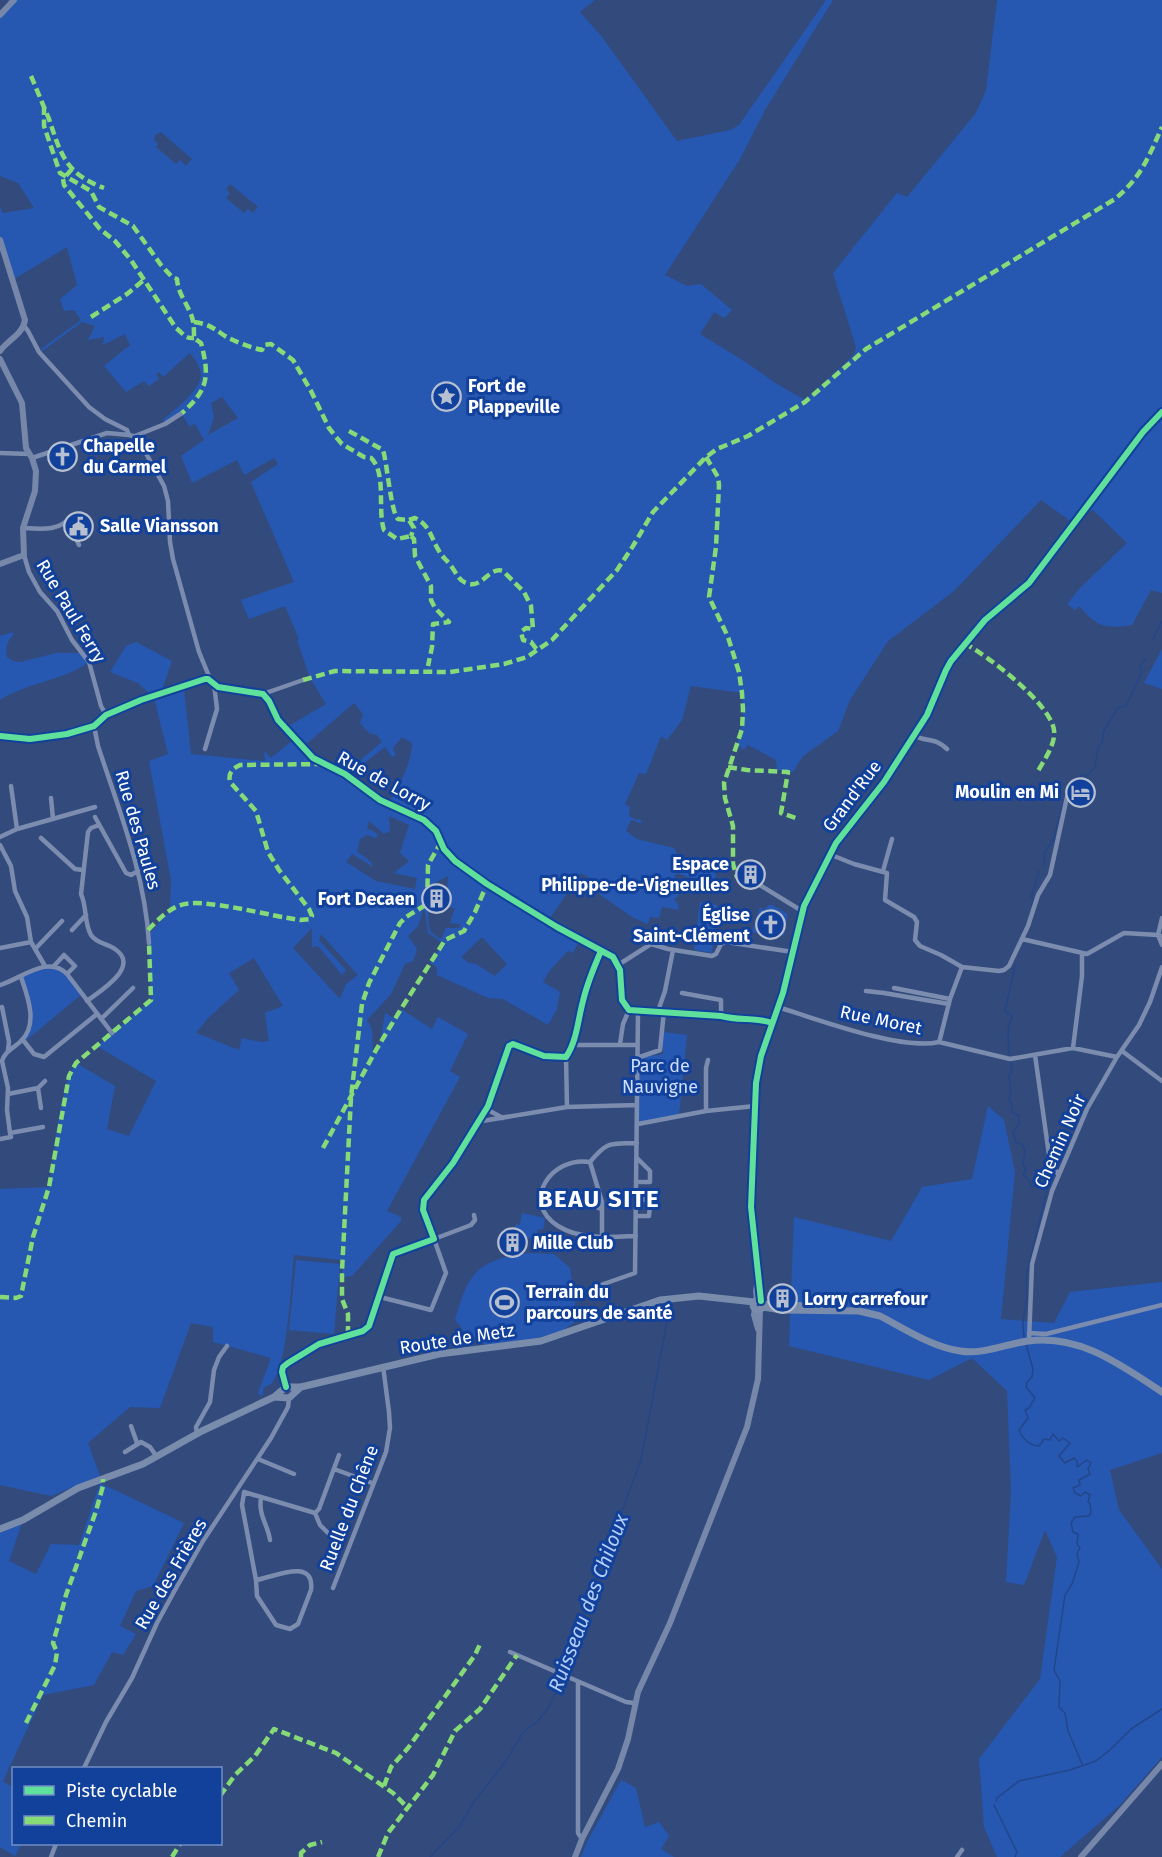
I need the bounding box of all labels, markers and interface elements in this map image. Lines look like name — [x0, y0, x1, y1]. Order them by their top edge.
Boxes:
place label: Fort de Plappeville — [468, 375, 560, 418]
place icon: Fort de Plappeville — [431, 380, 463, 412]
place label: Chapelle du Carmel — [83, 435, 167, 478]
church icon: Chapelle du Carmel — [46, 440, 78, 472]
public building icon: Salle Viansson — [63, 510, 95, 542]
place label: Salle Viansson — [100, 515, 219, 537]
street label: Rue Paul Ferry — [32, 555, 111, 667]
street label: Rue de Lorry — [334, 746, 435, 816]
street label: Grand'Rue — [818, 756, 886, 836]
street label: Rue des Paules — [110, 768, 166, 892]
hotel icon: Moulin en Mi — [1064, 776, 1096, 808]
place label: Moulin en Mi — [955, 781, 1059, 803]
place label: Espace Philippe-de-Vigneulles — [541, 853, 729, 896]
building icon: Espace Philippe-de-Vigneulles — [734, 858, 766, 890]
building icon: Fort Decaen — [420, 883, 452, 915]
place label: Fort Decaen — [318, 888, 415, 910]
place label: Église Saint-Clément — [633, 903, 751, 947]
church icon: Église Saint-Clément — [755, 909, 787, 941]
street label: Rue Moret — [838, 1001, 924, 1040]
park label: Parc de Nauvigne — [622, 1055, 698, 1098]
street label: Chemin Noir — [1029, 1090, 1091, 1192]
district label: BEAU SITE — [538, 1185, 660, 1213]
building icon: Mille Club — [496, 1227, 528, 1259]
place label: Mille Club — [533, 1232, 614, 1254]
place label: Terrain du parcours de santé — [526, 1281, 673, 1324]
building icon: Lorry carrefour — [767, 1283, 799, 1315]
sports icon: Terrain du parcours de santé — [489, 1286, 521, 1318]
place label: Lorry carrefour — [804, 1288, 928, 1310]
street label: Route de Metz — [398, 1319, 516, 1359]
street label: Ruelle du Chêne — [315, 1442, 383, 1574]
water label: Ruisseau des Chiloux — [543, 1510, 633, 1695]
street label: Rue des Frières — [130, 1515, 212, 1633]
legend — [12, 1767, 222, 1845]
text: Piste cyclable — [66, 1780, 177, 1802]
text: Chemin — [66, 1810, 127, 1832]

